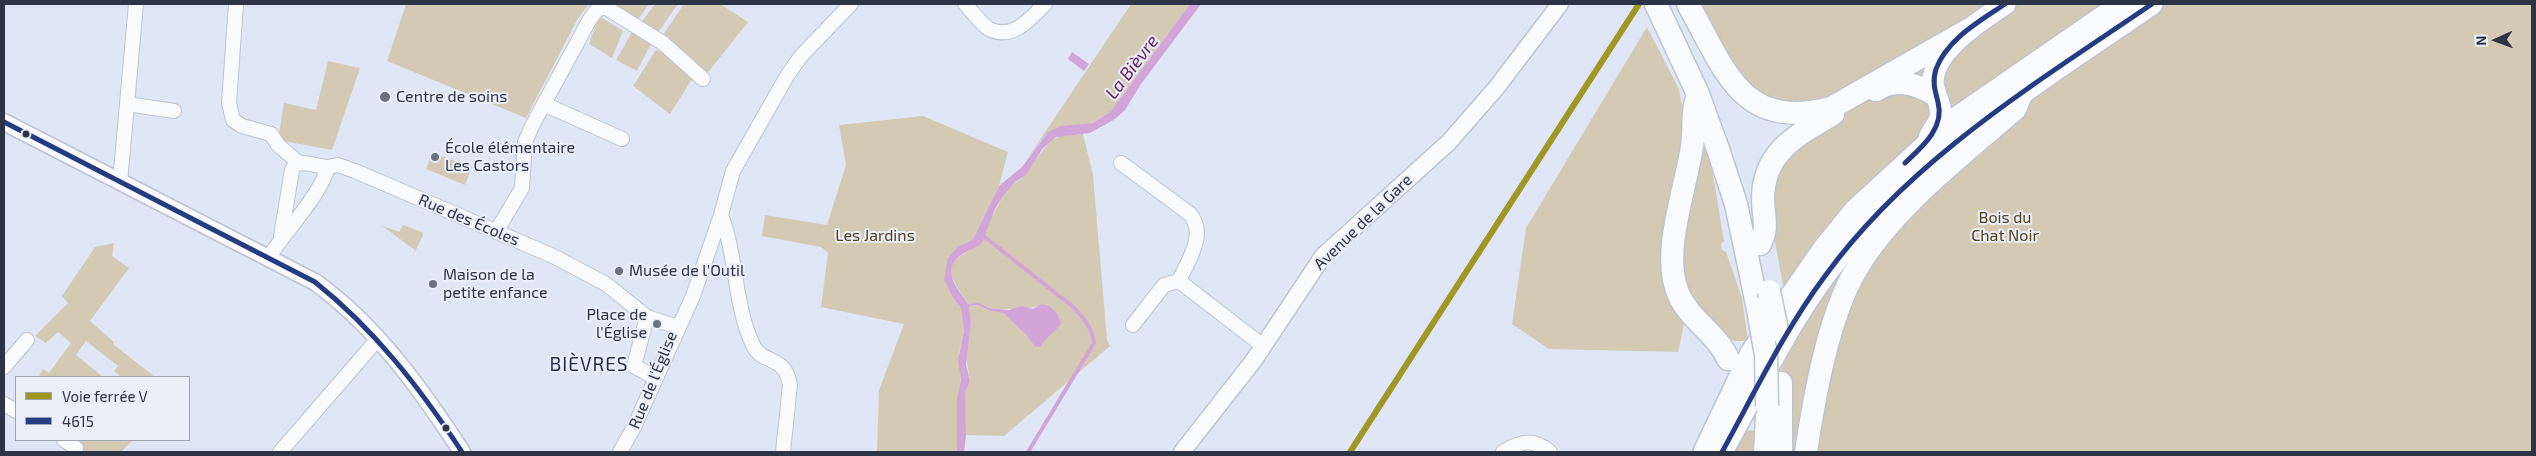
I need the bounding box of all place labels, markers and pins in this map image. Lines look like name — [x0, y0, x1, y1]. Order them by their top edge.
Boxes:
place label: Centre de soins — [396, 87, 507, 107]
marker: Centre de soins — [378, 90, 392, 104]
unlabelled marker — [21, 129, 31, 139]
place label: École élémentaire Les Castors — [445, 138, 575, 176]
marker: École élémentaire Les Castors — [429, 151, 441, 163]
place label: Musée de l'Outil — [629, 261, 745, 281]
place label: Maison de la petite enfance — [443, 265, 548, 303]
marker: Musée de l'Outil — [613, 265, 625, 277]
marker: Maison de la petite enfance — [427, 278, 439, 290]
place label: Place de l'Église — [586, 305, 647, 343]
marker: Place de l'Église — [651, 318, 663, 330]
unlabelled marker — [441, 423, 451, 433]

